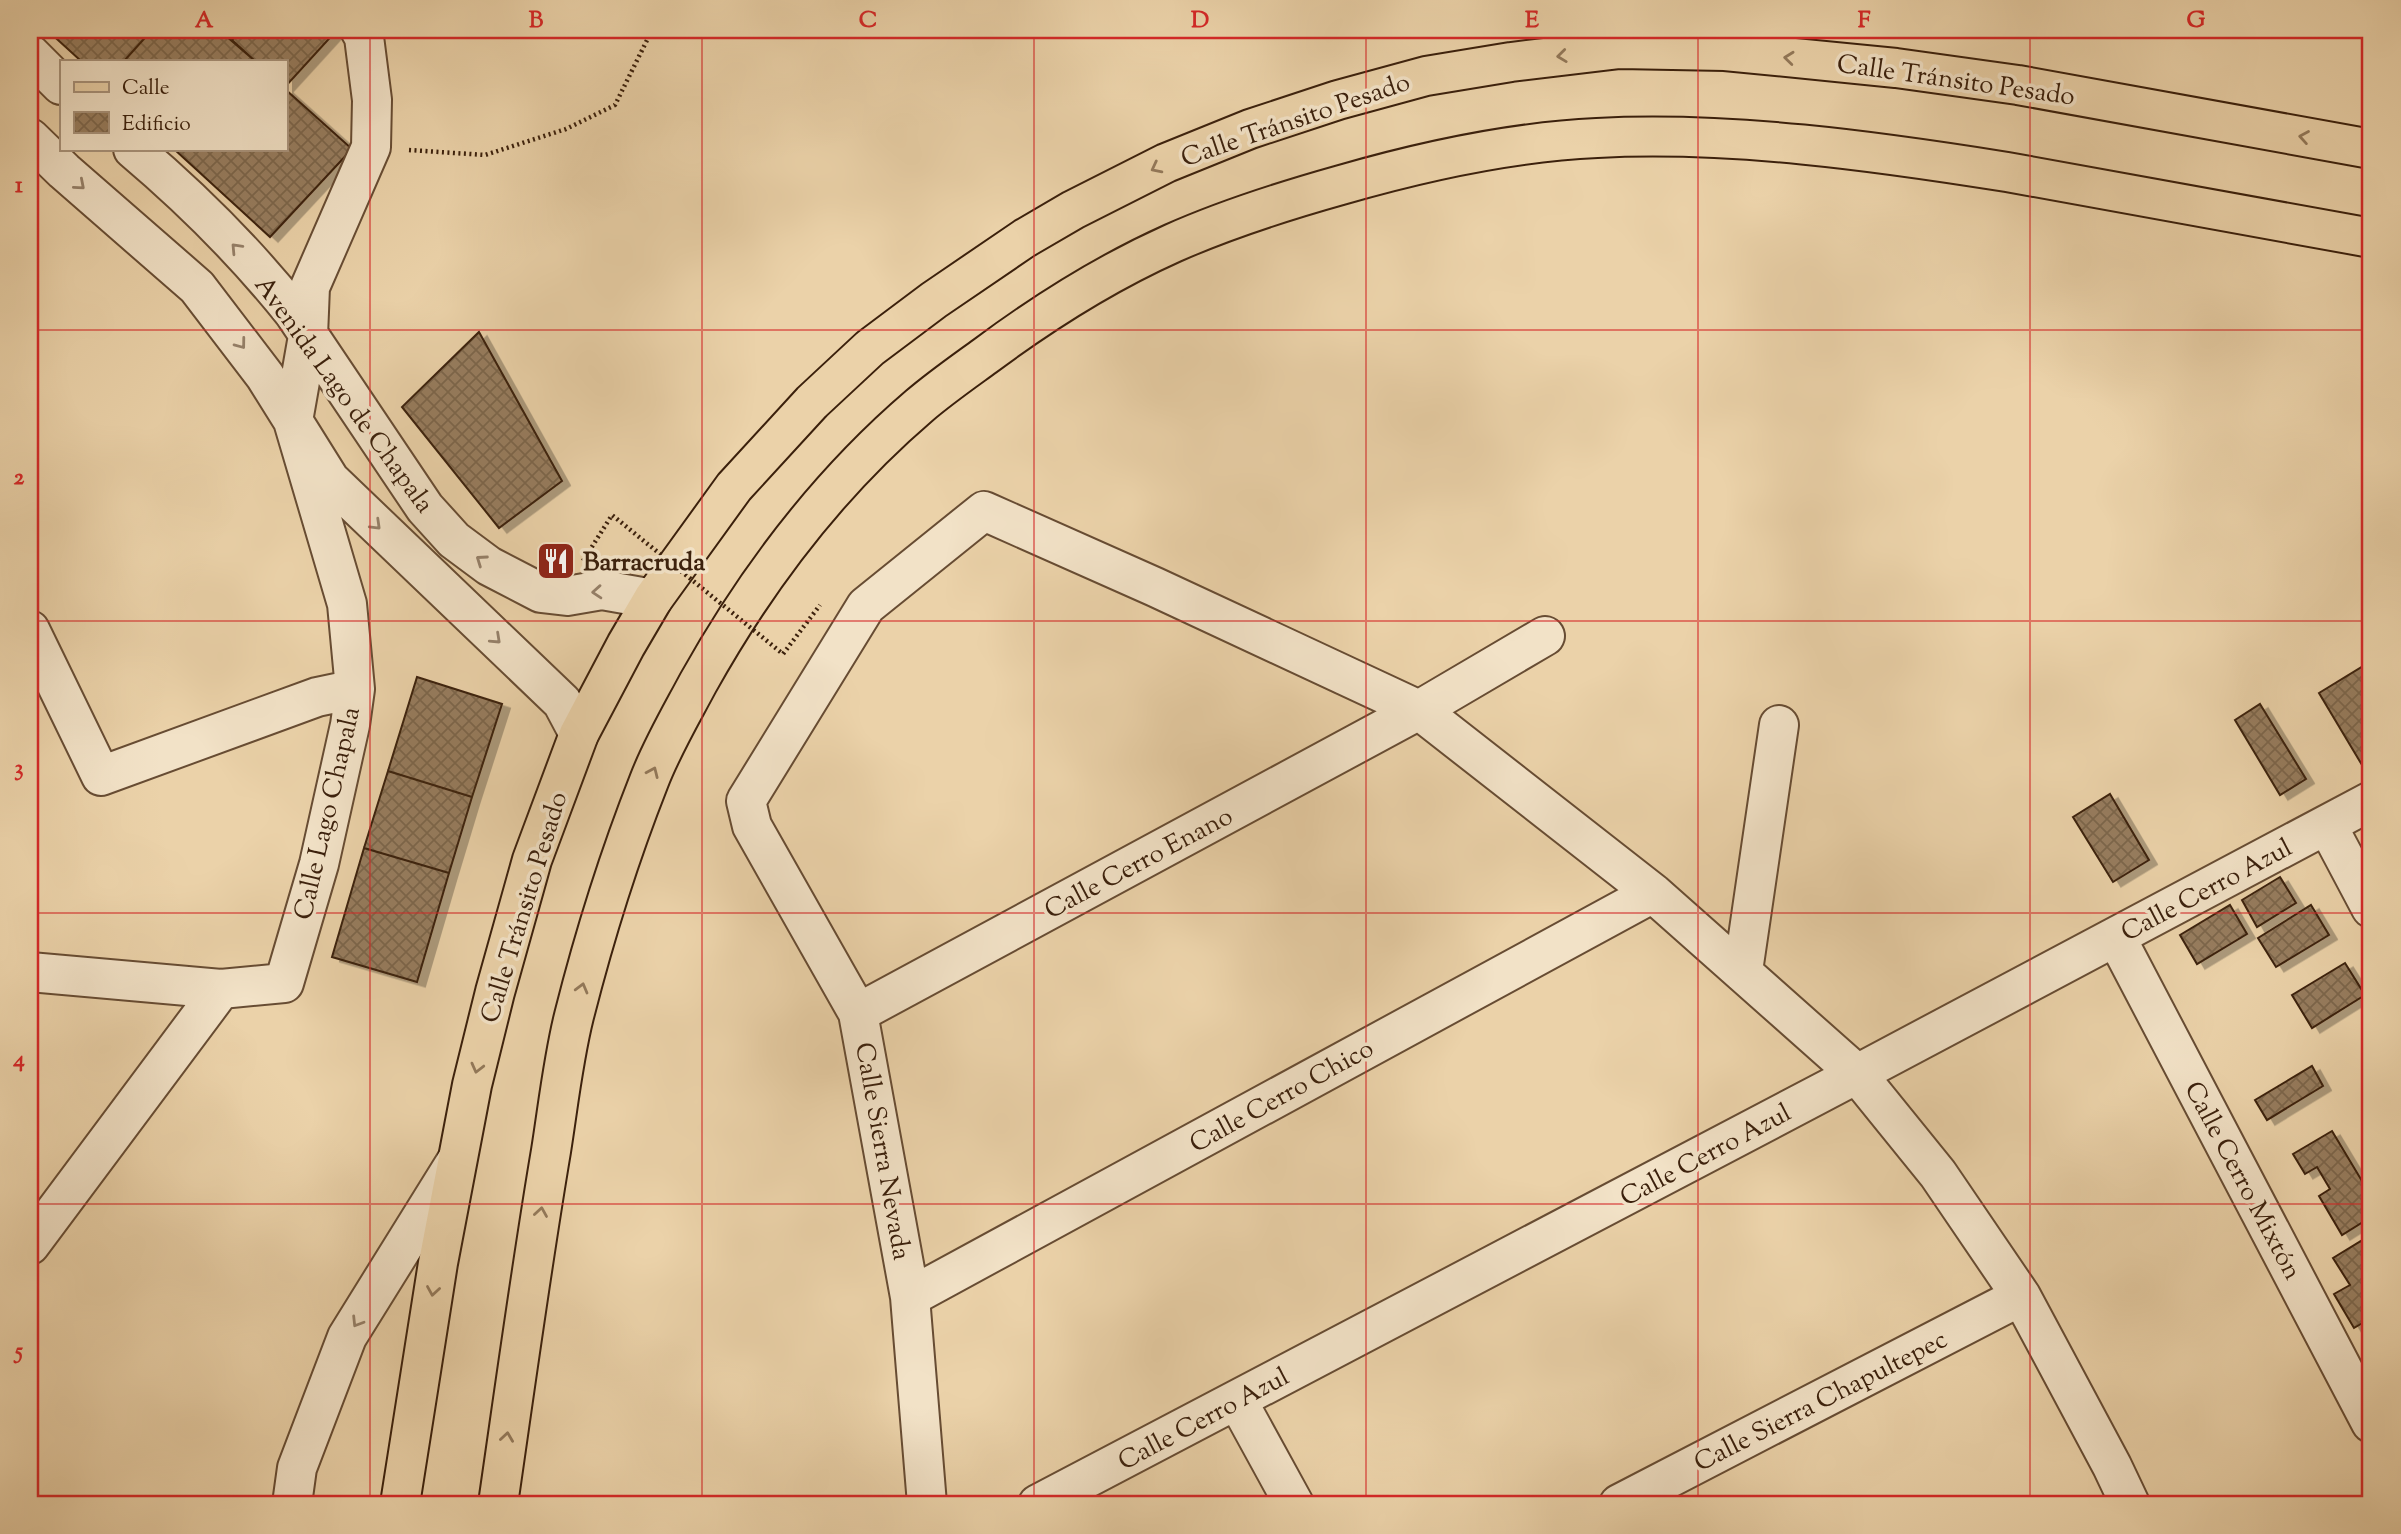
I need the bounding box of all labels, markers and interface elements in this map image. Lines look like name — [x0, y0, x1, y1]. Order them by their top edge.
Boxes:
text: A — [195, 5, 214, 38]
text: B — [529, 5, 544, 38]
text: C — [859, 5, 877, 38]
text: D — [1191, 5, 1209, 38]
text: E — [1525, 5, 1539, 38]
text: F — [1858, 5, 1871, 38]
text: G — [2187, 5, 2206, 38]
street label: Calle Tránsito Pesado — [1834, 46, 2077, 116]
one-way arrow — [1556, 48, 1568, 63]
one-way arrow — [1783, 50, 1795, 65]
legend — [60, 60, 287, 150]
street label: Calle Tránsito Pesado — [1176, 65, 1415, 178]
text: Calle — [122, 74, 170, 104]
text: Edificio — [122, 110, 191, 140]
one-way arrow — [2298, 130, 2310, 145]
one-way arrow — [1151, 160, 1163, 173]
text: 1 — [15, 170, 23, 203]
one-way arrow — [71, 177, 84, 189]
one-way arrow — [232, 243, 244, 256]
street label: Avenida Lago de Chapala — [244, 269, 442, 522]
one-way arrow — [232, 336, 245, 349]
text: 2 — [14, 462, 25, 495]
one-way arrow — [368, 516, 381, 529]
restaurant icon: Barracruda — [535, 540, 577, 582]
place label: Barracruda — [583, 545, 705, 582]
one-way arrow — [476, 556, 489, 568]
one-way arrow — [591, 584, 602, 599]
one-way arrow — [488, 630, 501, 643]
street label: Calle Lago Chapala — [286, 703, 371, 924]
text: 3 — [14, 753, 24, 786]
one-way arrow — [645, 767, 659, 779]
street label: Calle Tránsito Pesado — [473, 788, 578, 1028]
street label: Calle Cerro Enano — [1038, 799, 1240, 929]
street label: Calle Cerro Azul — [2115, 830, 2299, 952]
one-way arrow — [574, 982, 588, 994]
street label: Calle Cerro Chico — [1183, 1031, 1381, 1163]
street label: Calle Sierra Nevada — [844, 1040, 919, 1263]
text: 4 — [12, 1044, 25, 1077]
one-way arrow — [470, 1062, 485, 1074]
street label: Calle Cerro Mixtón — [2174, 1075, 2310, 1287]
street label: Calle Cerro Azul — [1614, 1095, 1798, 1217]
one-way arrow — [533, 1206, 548, 1218]
one-way arrow — [426, 1285, 441, 1297]
one-way arrow — [352, 1315, 365, 1328]
street label: Calle Sierra Chapultepec — [1688, 1322, 1954, 1482]
text: 5 — [13, 1336, 23, 1369]
street label: Calle Cerro Azul — [1112, 1359, 1296, 1481]
one-way arrow — [500, 1431, 515, 1443]

